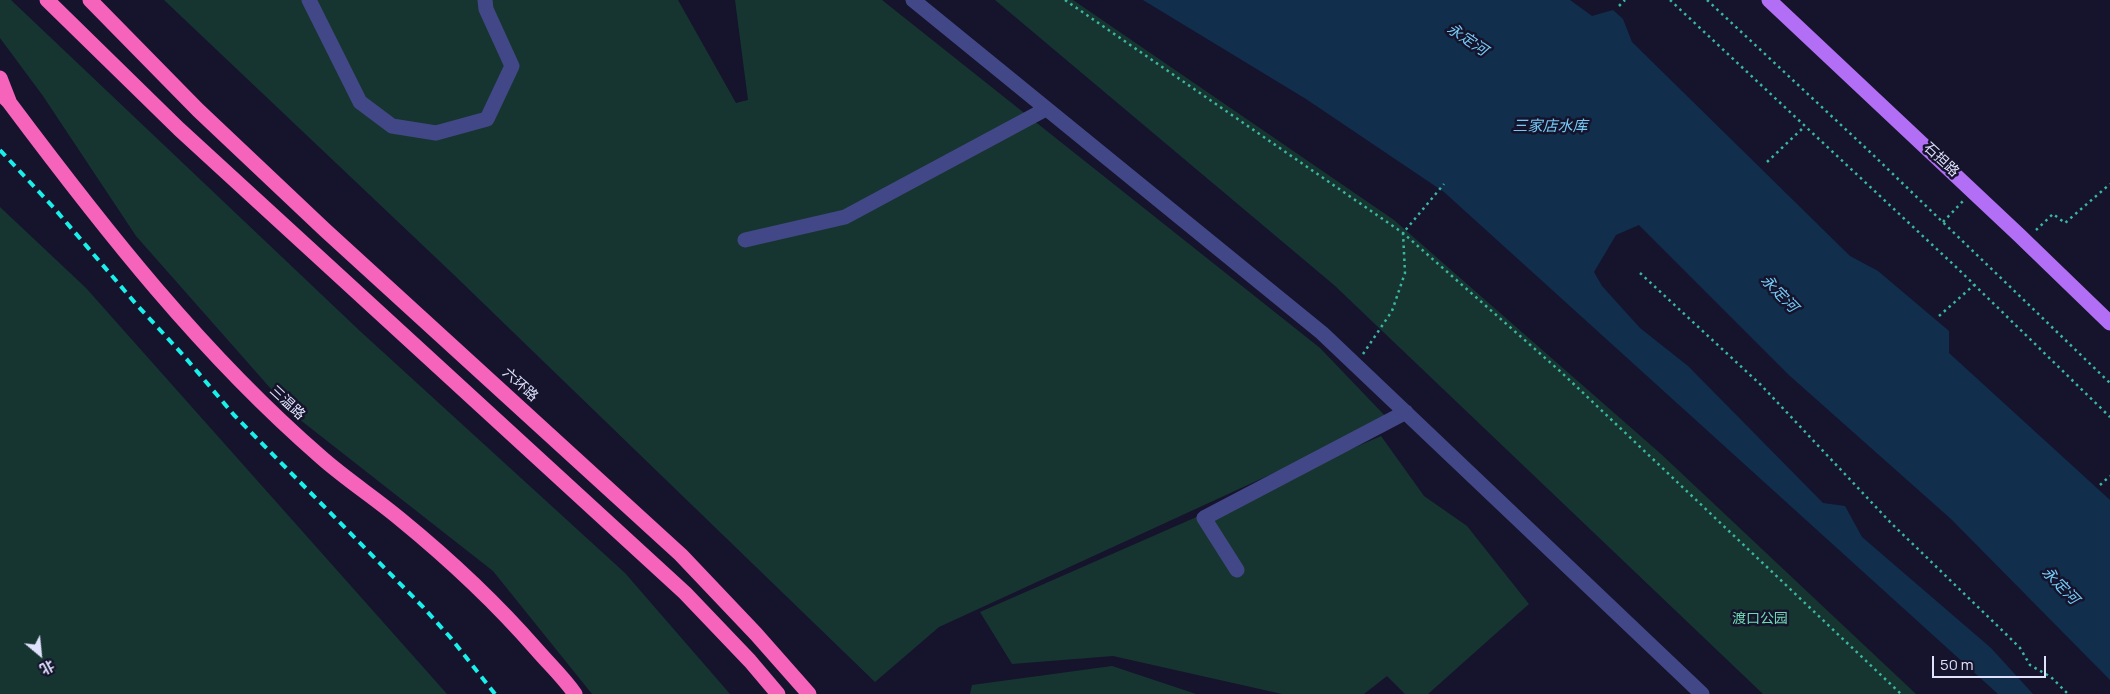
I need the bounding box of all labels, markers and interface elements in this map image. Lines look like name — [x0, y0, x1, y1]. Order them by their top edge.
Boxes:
water label: 永定河 — [1443, 20, 1491, 60]
water label: 三家店水库 — [1513, 118, 1587, 136]
street label: 石担路 — [1920, 140, 1962, 180]
water label: 永定河 — [1757, 272, 1801, 316]
street label: 六环路 — [499, 365, 541, 405]
street label: 三温路 — [266, 383, 308, 423]
water label: 永定河 — [2038, 564, 2082, 608]
park label: 渡口公园 — [1732, 611, 1788, 627]
north arrow — [15, 629, 65, 679]
scale bar — [1935, 646, 2049, 678]
text: 50 m — [1940, 654, 1974, 675]
text: 北 — [37, 656, 58, 679]

